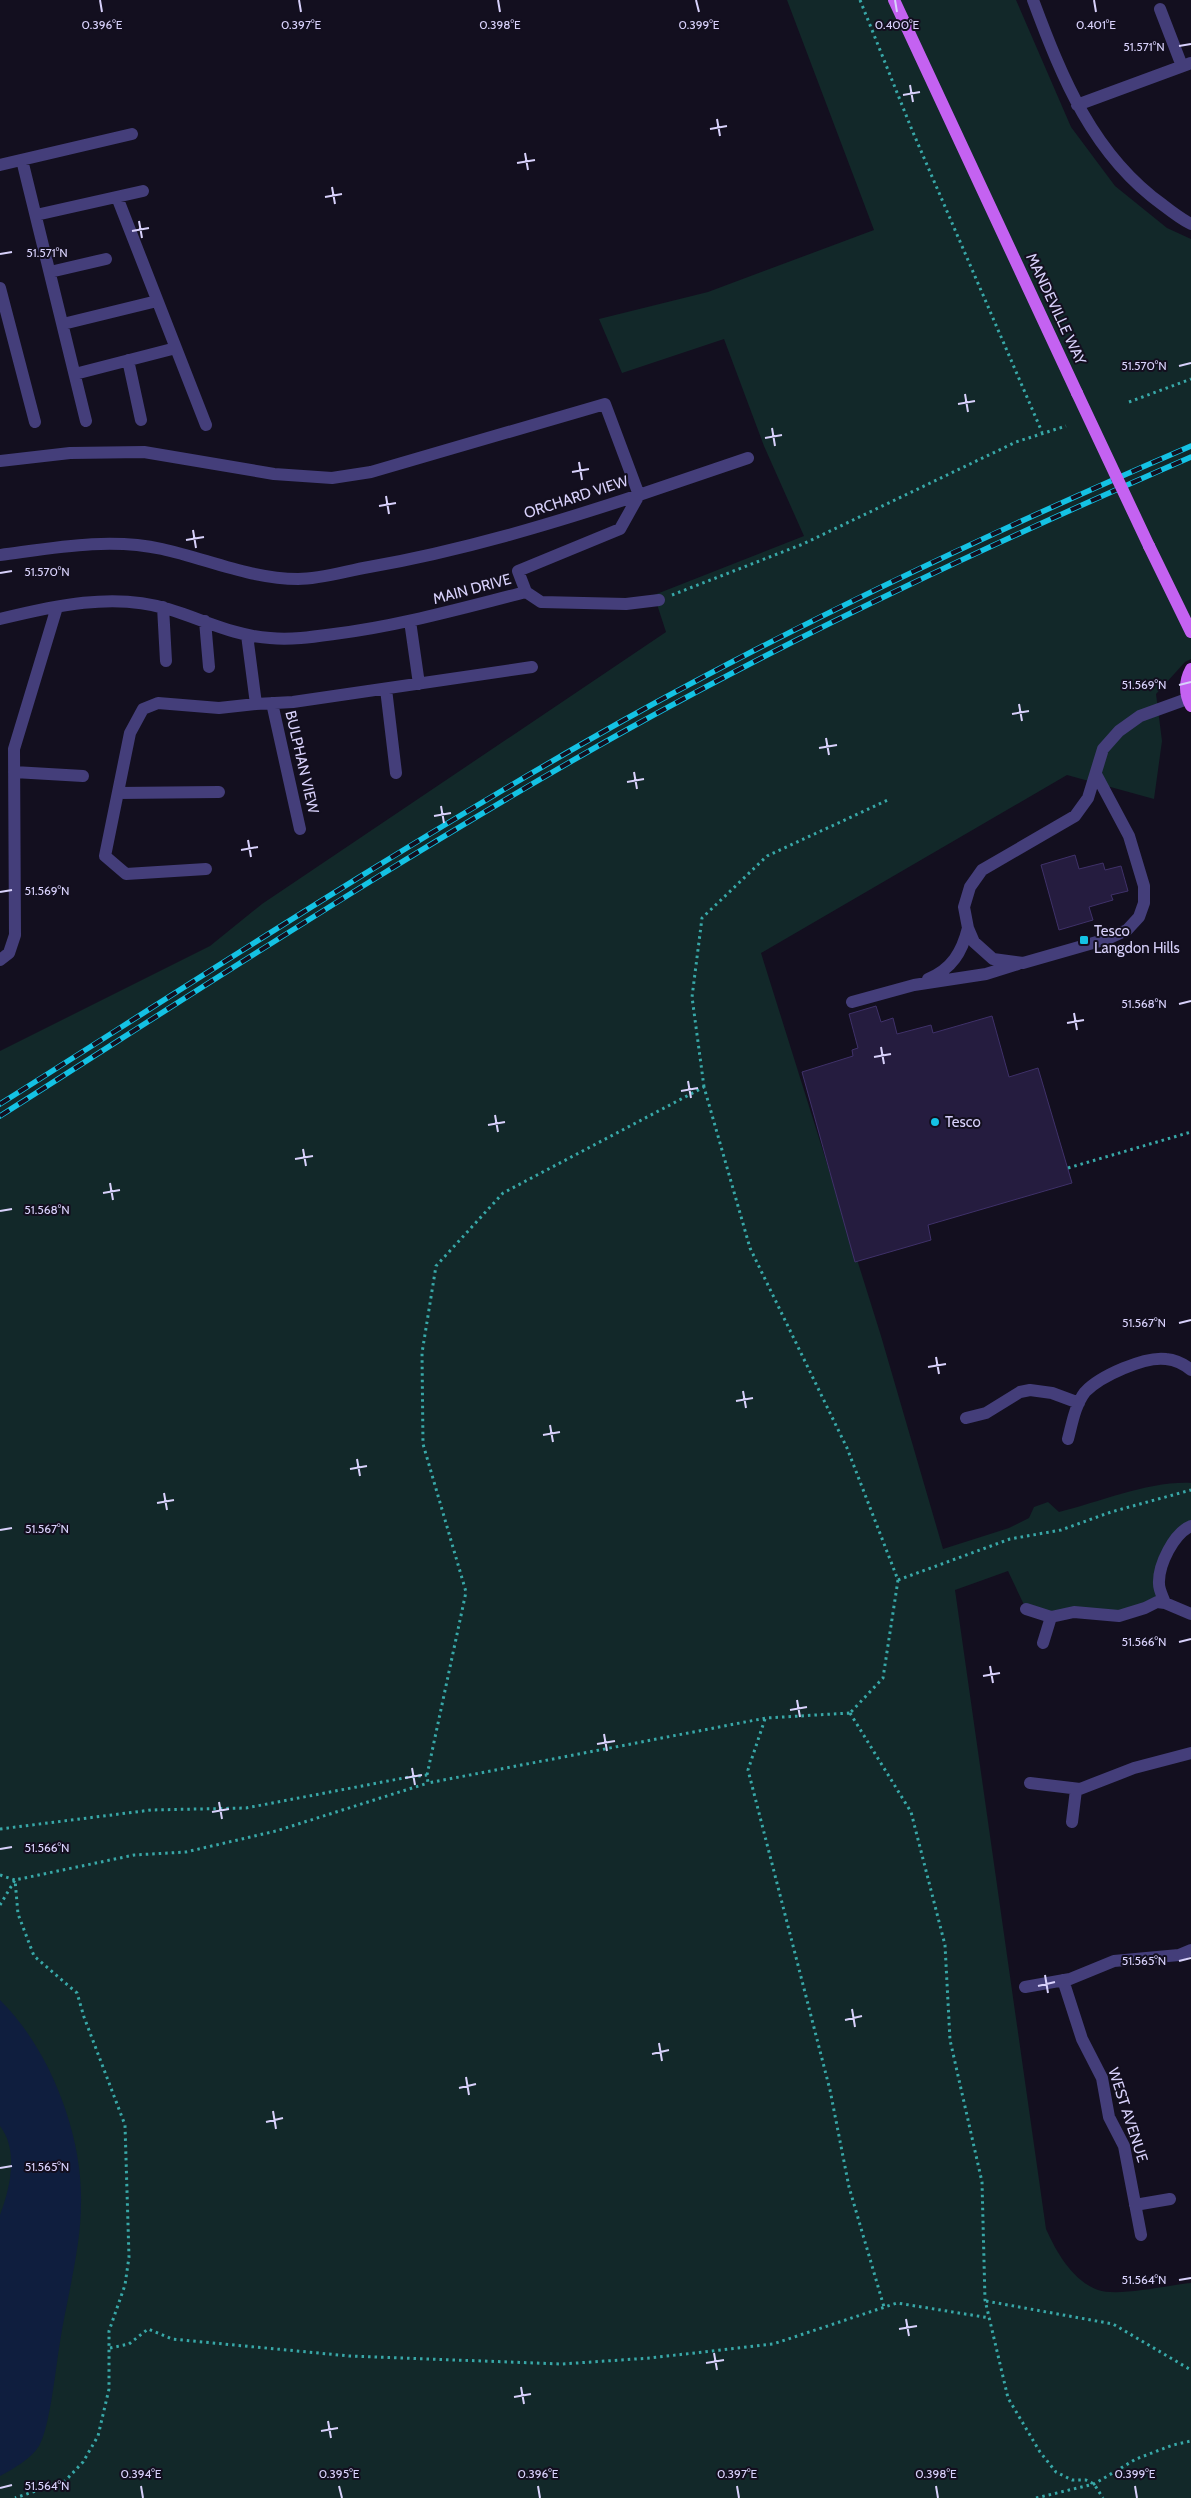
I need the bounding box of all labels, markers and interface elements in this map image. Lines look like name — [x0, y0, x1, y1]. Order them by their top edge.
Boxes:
text: 0.396°E — [82, 17, 123, 32]
text: 0.397°E — [281, 17, 321, 32]
text: 0.398°E — [479, 17, 521, 32]
text: 0.399°E — [679, 17, 720, 32]
text: 0.400°E — [875, 17, 920, 32]
text: 0.401°E — [1076, 17, 1116, 32]
text: 51.571°N — [1123, 39, 1165, 54]
text: 51.571°N — [26, 245, 68, 260]
street label: MANDEVILLE WAY — [1022, 250, 1090, 368]
text: 51.570°N — [1121, 358, 1167, 373]
street label: ORCHARD VIEW — [522, 471, 631, 522]
text: 51.570°N — [24, 564, 70, 579]
street label: MAIN DRIVE — [431, 570, 513, 608]
text: 51.569°N — [1122, 677, 1166, 692]
street label: BULPHAN VIEW — [281, 709, 323, 816]
text: 51.569°N — [25, 883, 69, 898]
place label: Tesco Langdon Hills — [1094, 922, 1180, 957]
marker: Tesco Langdon Hills — [1078, 934, 1090, 946]
text: 51.568°N — [1121, 996, 1167, 1011]
place label: Tesco — [945, 1113, 981, 1131]
marker: Tesco — [929, 1116, 941, 1128]
text: 51.568°N — [24, 1202, 70, 1217]
text: 51.567°N — [1122, 1315, 1166, 1330]
text: 51.567°N — [25, 1521, 69, 1536]
text: 51.566°N — [1122, 1634, 1166, 1649]
text: 51.566°N — [25, 1840, 69, 1855]
text: 51.565°N — [1122, 1953, 1166, 1968]
street label: WEST AVENUE — [1104, 2065, 1152, 2165]
text: 51.565°N — [25, 2159, 69, 2174]
text: 51.564°N — [1122, 2272, 1166, 2287]
text: 0.394°E — [121, 2466, 162, 2481]
text: 0.395°E — [319, 2466, 360, 2481]
text: 0.396°E — [518, 2466, 559, 2481]
text: 0.397°E — [717, 2466, 757, 2481]
text: 0.398°E — [915, 2466, 957, 2481]
text: 0.399°E — [1115, 2466, 1156, 2481]
text: 51.564°N — [25, 2478, 69, 2493]

